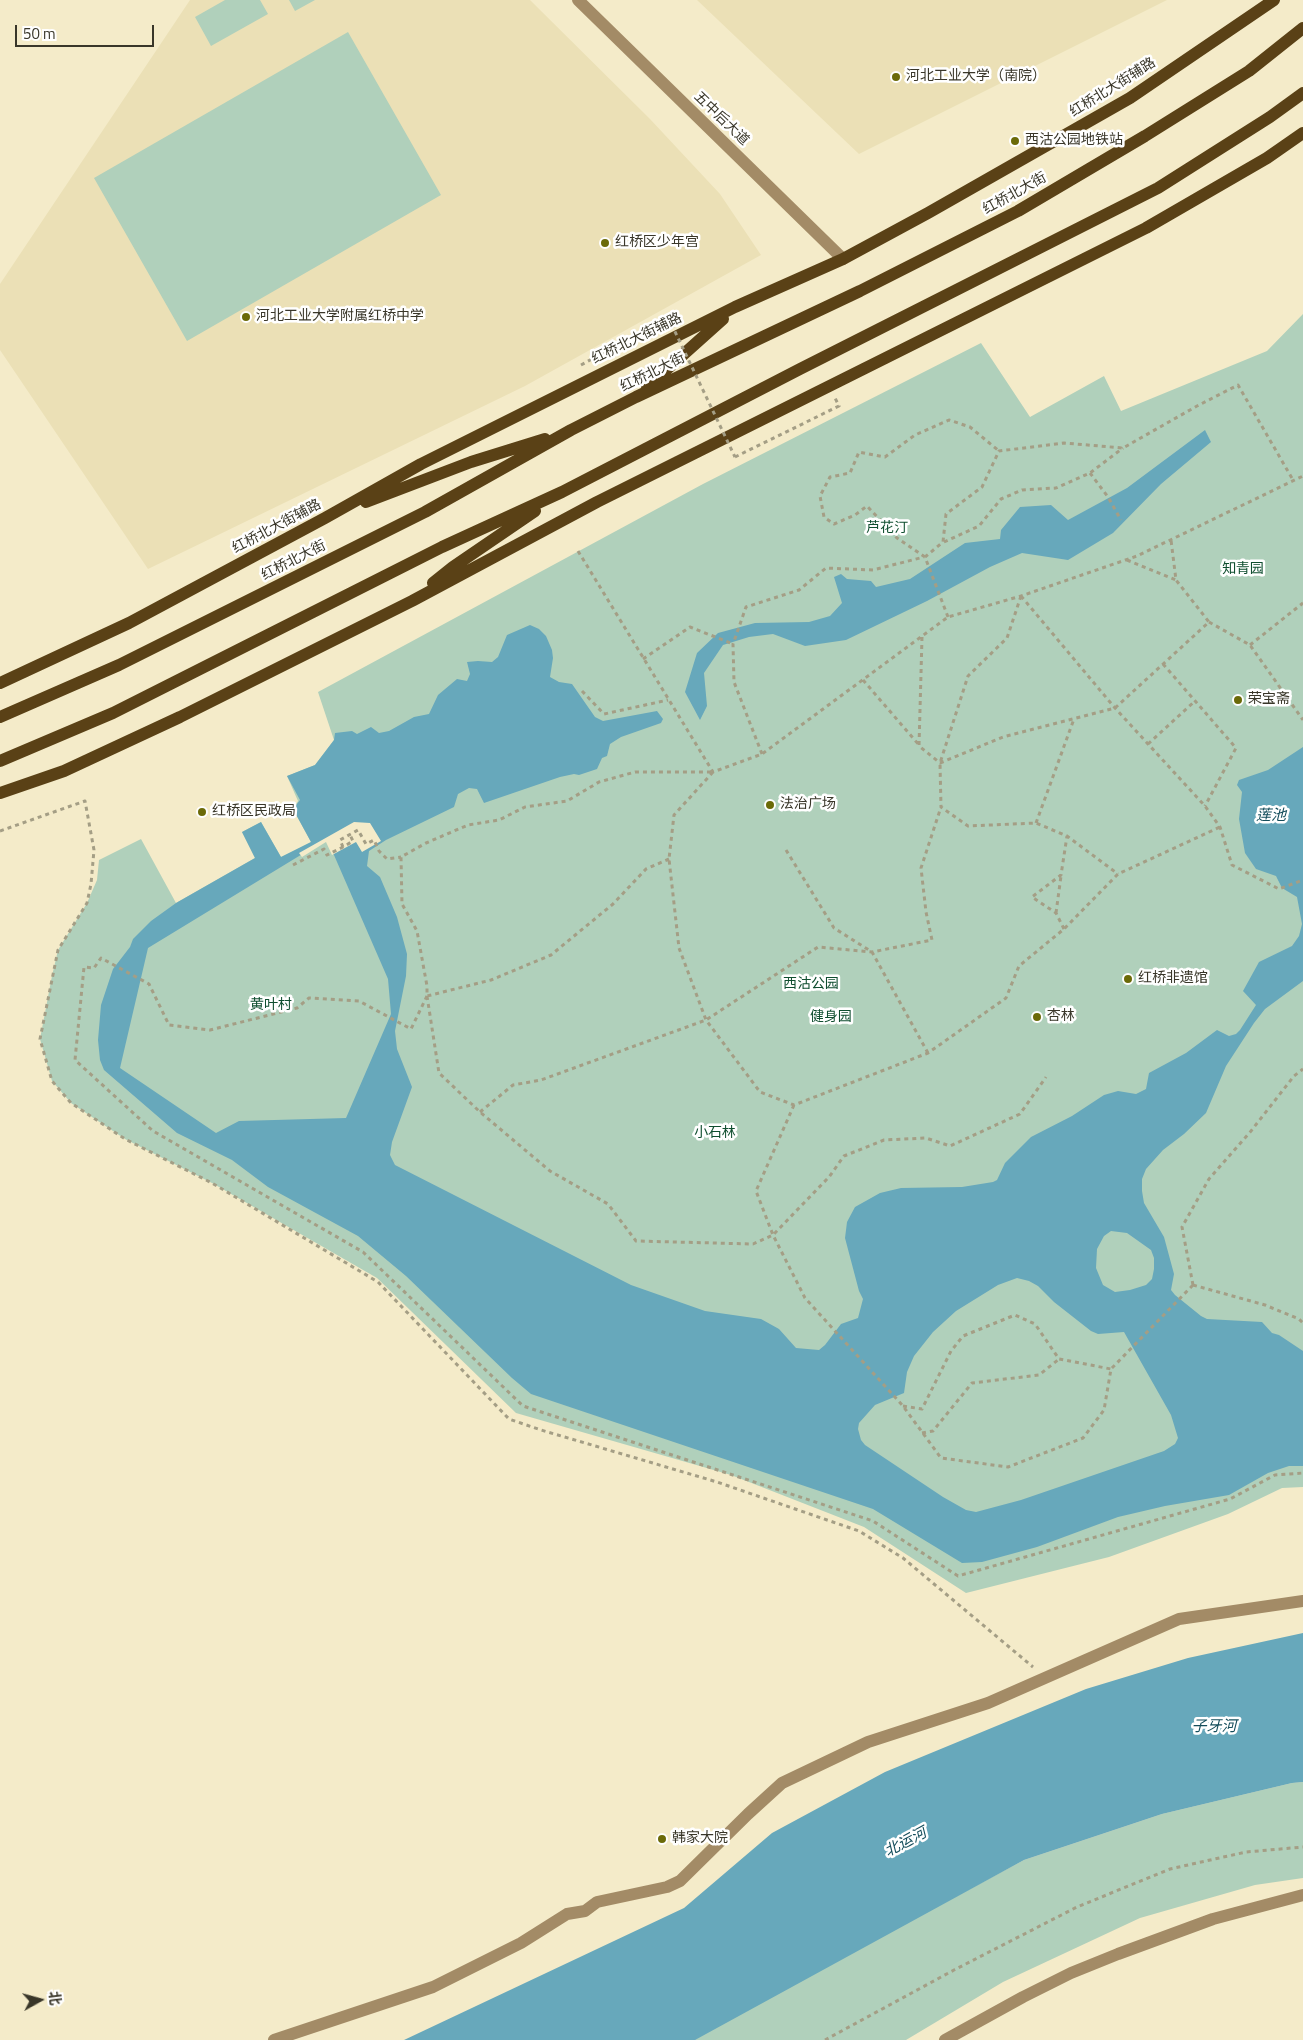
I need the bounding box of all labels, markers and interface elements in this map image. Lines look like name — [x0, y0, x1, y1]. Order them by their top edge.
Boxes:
scale bar — [18, 15, 156, 47]
text: 50 m — [23, 22, 56, 45]
street label: 红桥北大街辅路 — [1067, 55, 1159, 121]
place label: 河北工业大学（南院） — [906, 69, 1046, 85]
marker: 河北工业大学（南院） — [890, 71, 902, 83]
street label: 五中后大道 — [690, 89, 752, 149]
place label: 西沽公园地铁站 — [1025, 133, 1123, 149]
marker: 西沽公园地铁站 — [1009, 135, 1021, 147]
street label: 红桥北大街 — [980, 170, 1050, 218]
place label: 红桥区少年宫 — [615, 235, 699, 251]
marker: 红桥区少年宫 — [599, 237, 611, 249]
place label: 河北工业大学附属红桥中学 — [256, 309, 424, 325]
street label: 红桥北大街辅路 — [589, 310, 685, 368]
marker: 河北工业大学附属红桥中学 — [240, 311, 252, 323]
street label: 红桥北大街 — [618, 350, 688, 396]
street label: 红桥北大街辅路 — [230, 497, 324, 557]
park label: 芦花汀 — [866, 521, 908, 537]
street label: 红桥北大街 — [259, 538, 329, 584]
park label: 知青园 — [1222, 562, 1264, 578]
place label: 荣宝斋 — [1248, 692, 1290, 708]
marker: 荣宝斋 — [1232, 694, 1244, 706]
place label: 法治广场 — [780, 797, 836, 813]
marker: 法治广场 — [764, 799, 776, 811]
place label: 红桥区民政局 — [212, 804, 296, 820]
marker: 红桥区民政局 — [196, 806, 208, 818]
water label: 莲池 — [1256, 807, 1286, 825]
place label: 红桥非遗馆 — [1138, 971, 1208, 987]
marker: 红桥非遗馆 — [1122, 973, 1134, 985]
park label: 西沽公园 — [783, 977, 839, 993]
park label: 黄叶村 — [250, 998, 292, 1014]
place label: 杏林 — [1047, 1009, 1075, 1025]
park label: 健身园 — [810, 1010, 852, 1026]
marker: 杏林 — [1031, 1011, 1043, 1023]
park label: 小石林 — [694, 1126, 736, 1142]
water label: 子牙河 — [1192, 1718, 1236, 1736]
water label: 北运河 — [882, 1824, 930, 1862]
place label: 韩家大院 — [672, 1831, 728, 1847]
marker: 韩家大院 — [656, 1833, 668, 1845]
north arrow — [15, 1975, 65, 2025]
text: 北 — [44, 1990, 67, 2006]

